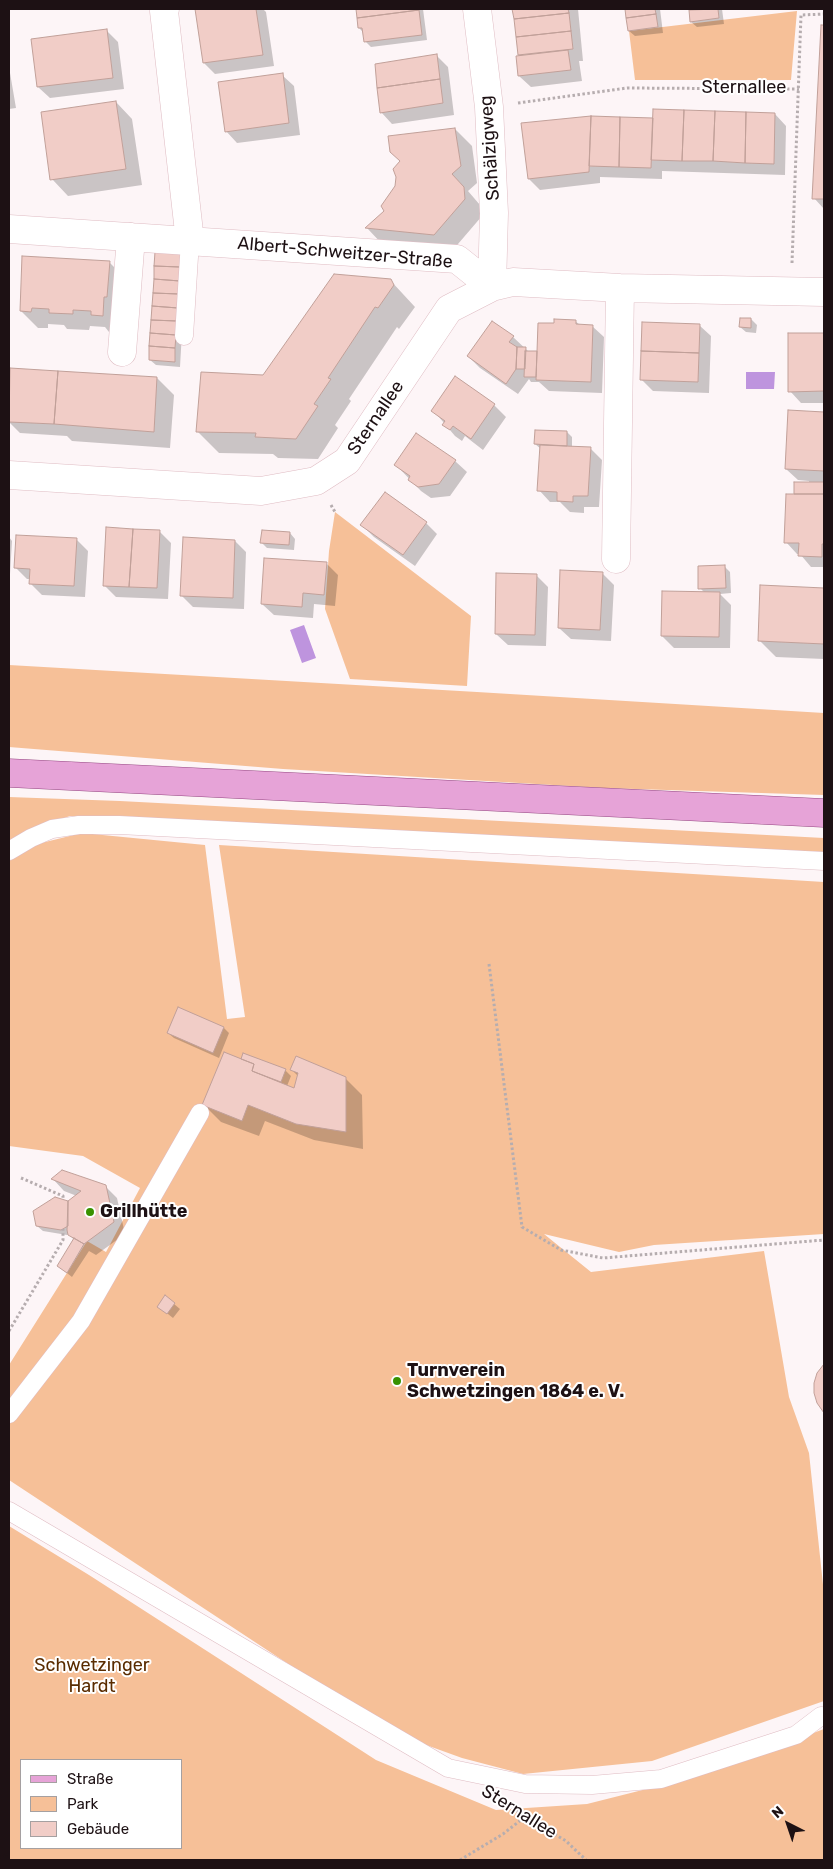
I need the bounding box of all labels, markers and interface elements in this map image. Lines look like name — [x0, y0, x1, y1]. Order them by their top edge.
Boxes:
street label: Sternallee — [702, 77, 786, 99]
street label: Schälzigweg — [476, 95, 504, 201]
street label: Albert-Schweitzer-Straße — [236, 233, 454, 273]
street label: Sternallee — [343, 377, 409, 459]
place label: Grillhütte — [100, 1201, 187, 1223]
marker: Grillhütte — [84, 1206, 96, 1218]
place label: Turnverein Schwetzingen 1864 e. V. — [407, 1360, 624, 1402]
marker: Turnverein Schwetzingen 1864 e. V. — [391, 1375, 403, 1387]
park label: Schwetzinger Hardt — [34, 1655, 150, 1698]
legend — [20, 1759, 182, 1849]
text: Straße — [67, 1770, 113, 1788]
street label: Sternallee — [477, 1780, 561, 1844]
text: Park — [67, 1795, 98, 1813]
north arrow — [763, 1799, 813, 1849]
text: N — [768, 1803, 787, 1822]
text: Gebäude — [67, 1820, 129, 1838]

